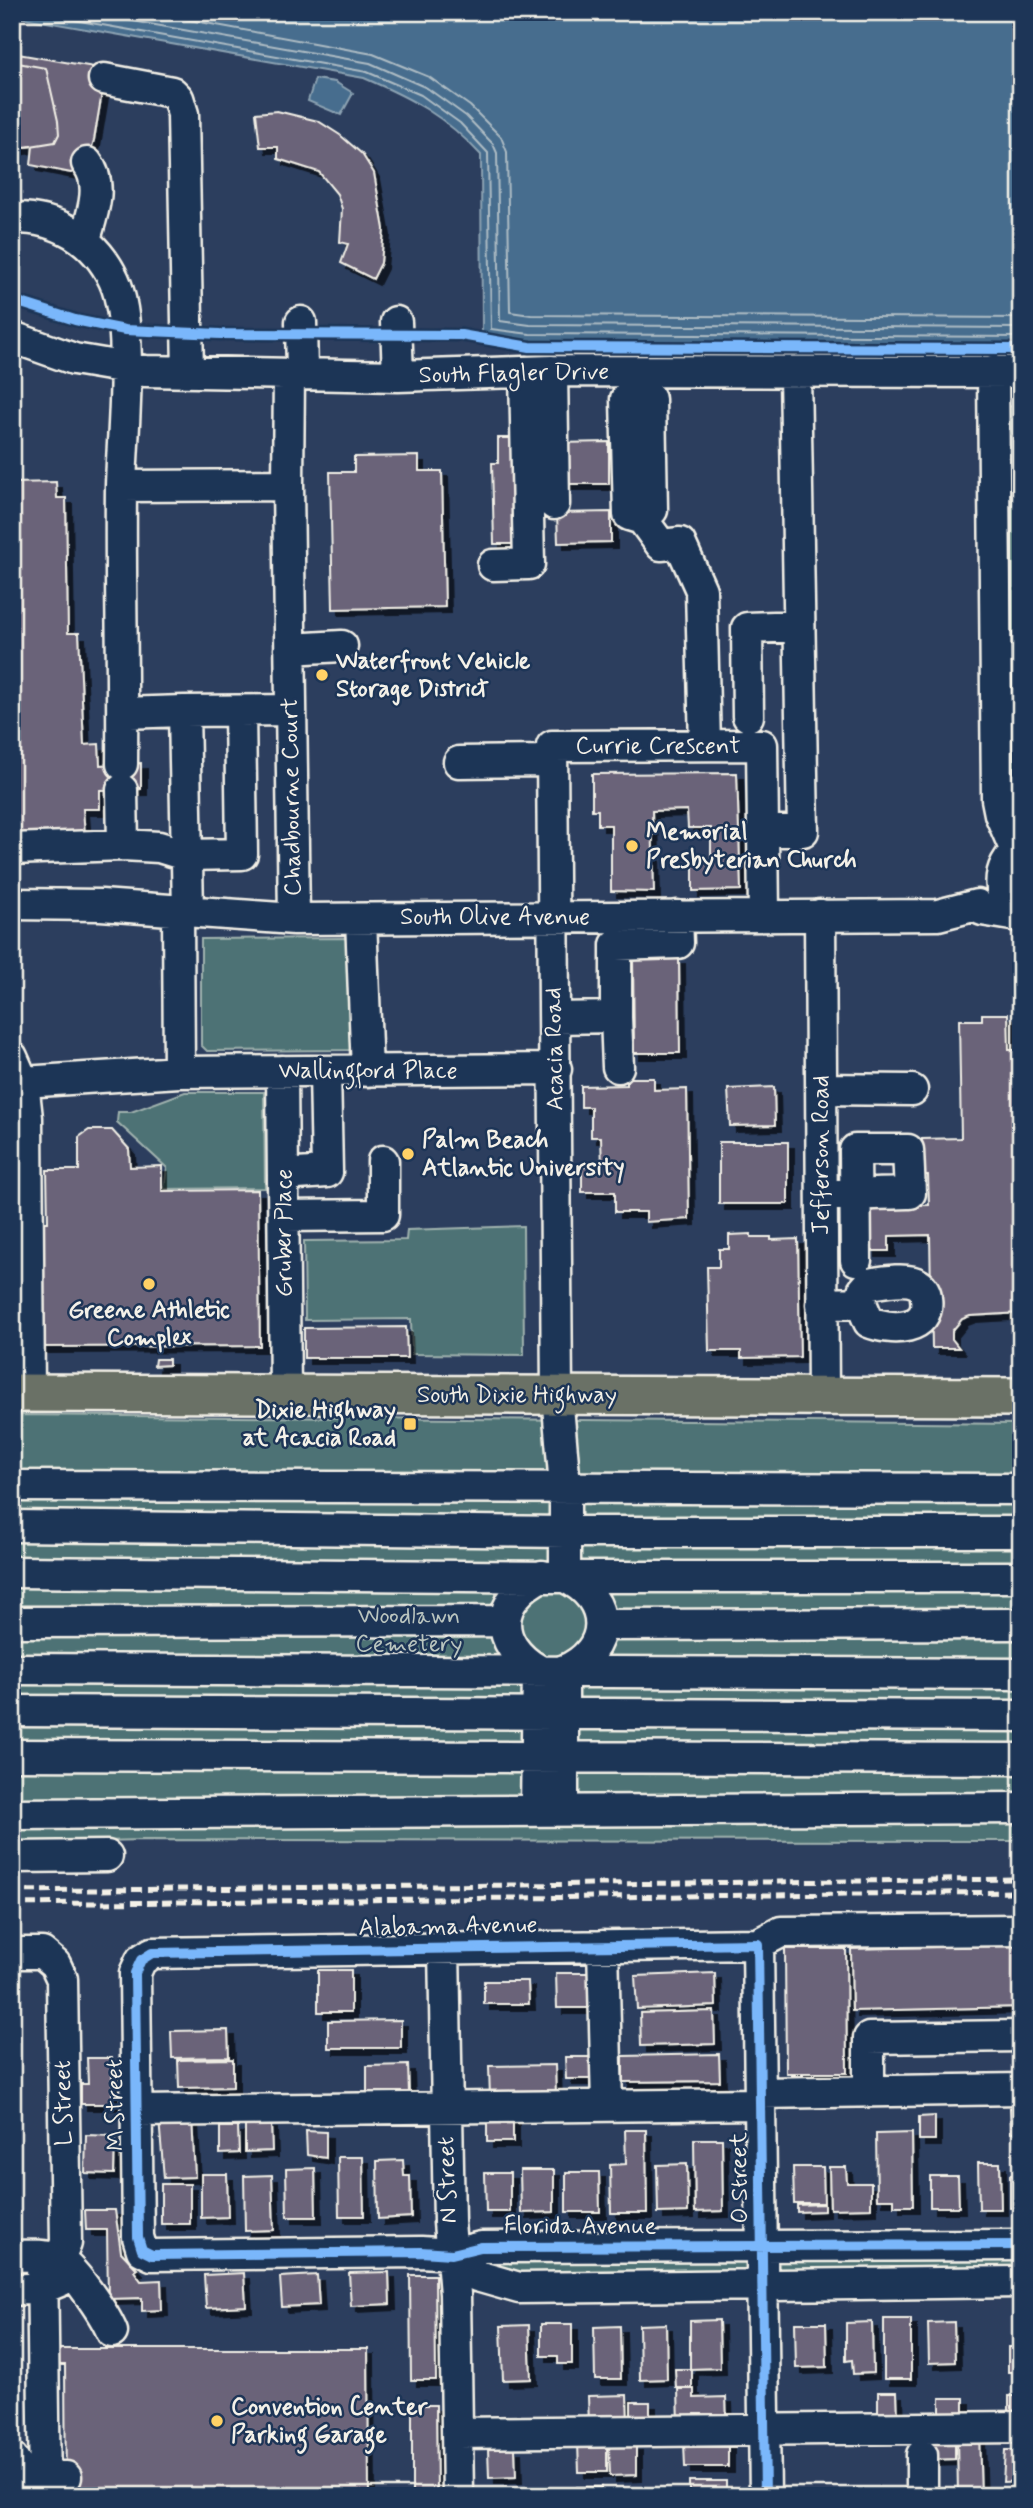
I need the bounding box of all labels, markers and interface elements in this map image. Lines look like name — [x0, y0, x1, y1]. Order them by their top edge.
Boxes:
street label: South Flagler Drive — [418, 357, 610, 393]
place label: Waterfront Vehicle Storage District — [335, 646, 531, 706]
marker: Waterfront Vehicle Storage District — [314, 667, 330, 683]
street label: Chadbourne Court — [275, 698, 309, 896]
street label: Currie Crescent — [575, 731, 741, 762]
place label: Memorial Presbyterian Church — [646, 817, 857, 876]
marker: Memorial Presbyterian Church — [624, 838, 640, 854]
street label: South Olive Avenue — [400, 902, 590, 933]
street label: Acacia Road — [538, 987, 572, 1111]
street label: Wallingford Place — [278, 1056, 458, 1090]
street label: Jefferson Road — [806, 1075, 837, 1235]
place label: Palm Beach Atlantic University — [422, 1125, 625, 1184]
marker: Palm Beach Atlantic University — [400, 1146, 416, 1162]
street label: Gruber Place — [269, 1169, 300, 1297]
marker: Greene Athletic Complex — [141, 1276, 157, 1292]
place label: Greene Athletic Complex — [68, 1295, 230, 1354]
street label: South Dixie Highway — [417, 1380, 617, 1414]
place label: Dixie Highway at Acacia Road — [243, 1395, 396, 1454]
marker: Dixie Highway at Acacia Road — [402, 1416, 418, 1432]
park label: Woodlawn Cemetery — [355, 1601, 463, 1660]
street label: Alabama Avenue — [358, 1910, 538, 1944]
street label: M Street — [100, 2059, 132, 2151]
street label: L Street — [48, 2060, 80, 2146]
street label: O Street — [724, 2132, 756, 2224]
street label: N Street — [431, 2136, 465, 2224]
street label: Florida Avenue — [504, 2211, 657, 2242]
place label: Convention Center Parking Garage — [231, 2392, 428, 2454]
marker: Convention Center Parking Garage — [209, 2413, 225, 2429]

